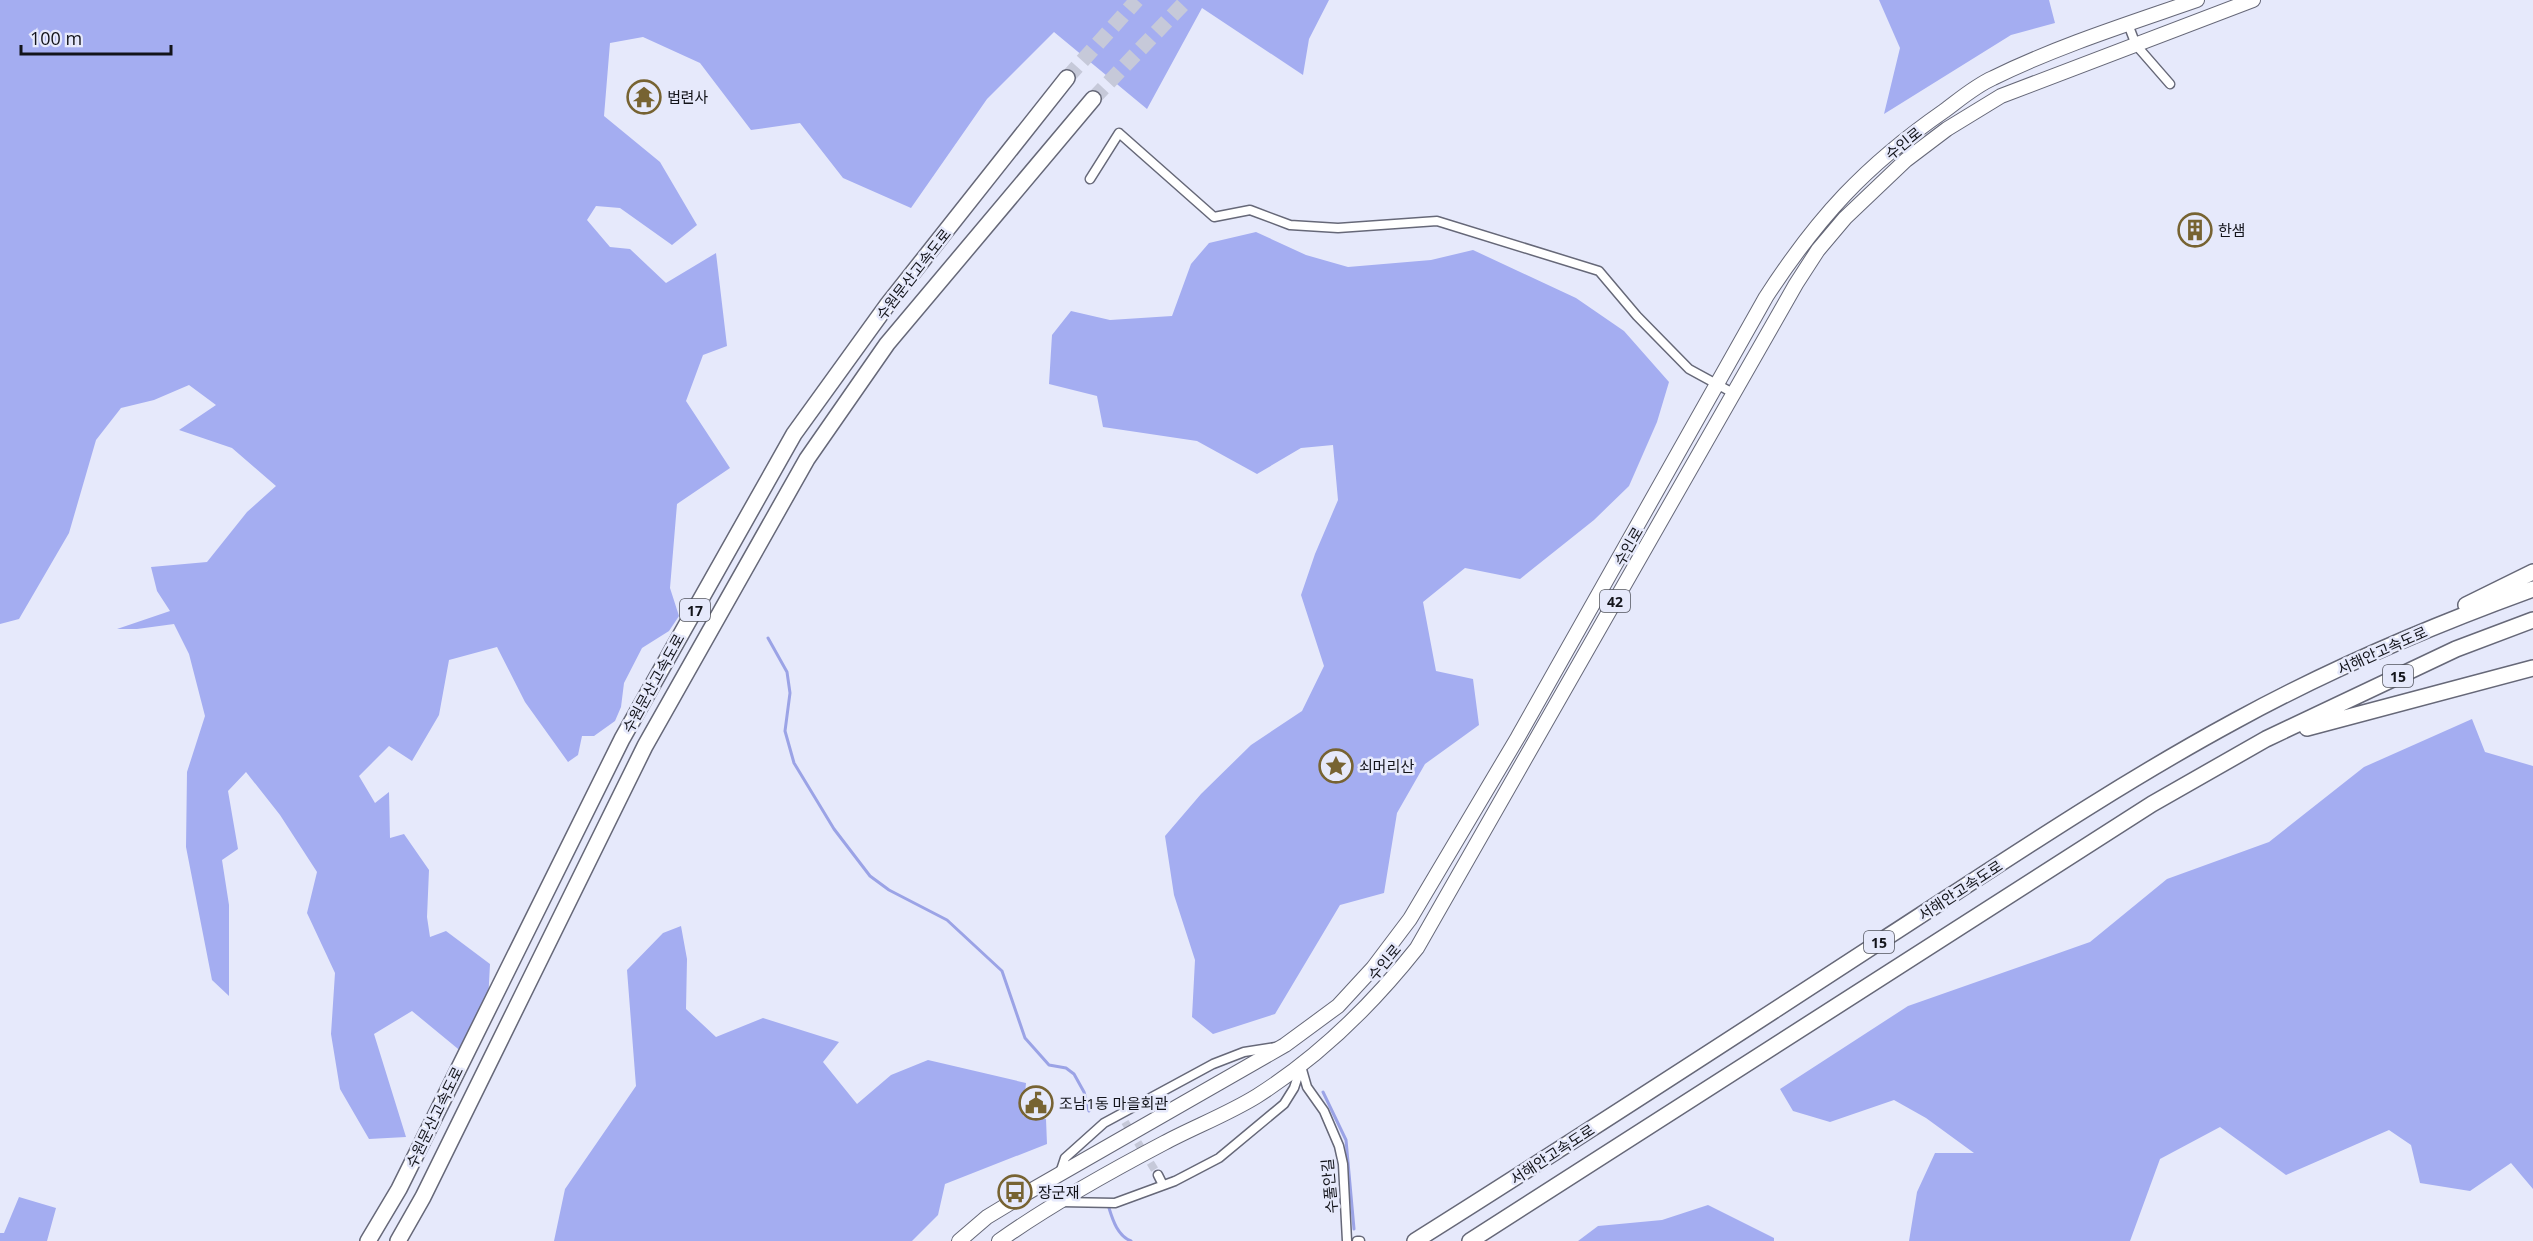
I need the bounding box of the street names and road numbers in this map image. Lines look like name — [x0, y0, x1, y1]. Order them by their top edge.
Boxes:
street label: 수인로 — [1881, 122, 1925, 164]
street label: 수원문산고속도로 — [871, 224, 955, 324]
street label: 수인로 — [1609, 523, 1647, 569]
road number: 42 — [1600, 590, 1630, 612]
road number: 17 — [680, 599, 710, 621]
street label: 서해안고속도로 — [2334, 621, 2430, 679]
street label: 수원문산고속도로 — [617, 630, 689, 736]
road number: 15 — [2383, 665, 2413, 687]
street label: 서해안고속도로 — [1914, 855, 2006, 925]
road number: 15 — [1864, 931, 1894, 953]
street label: 수인로 — [1363, 940, 1405, 984]
street label: 수원문산고속도로 — [401, 1063, 467, 1171]
street label: 서해안고속도로 — [1506, 1119, 1598, 1189]
street label: 수풀안길 — [1317, 1158, 1341, 1214]

